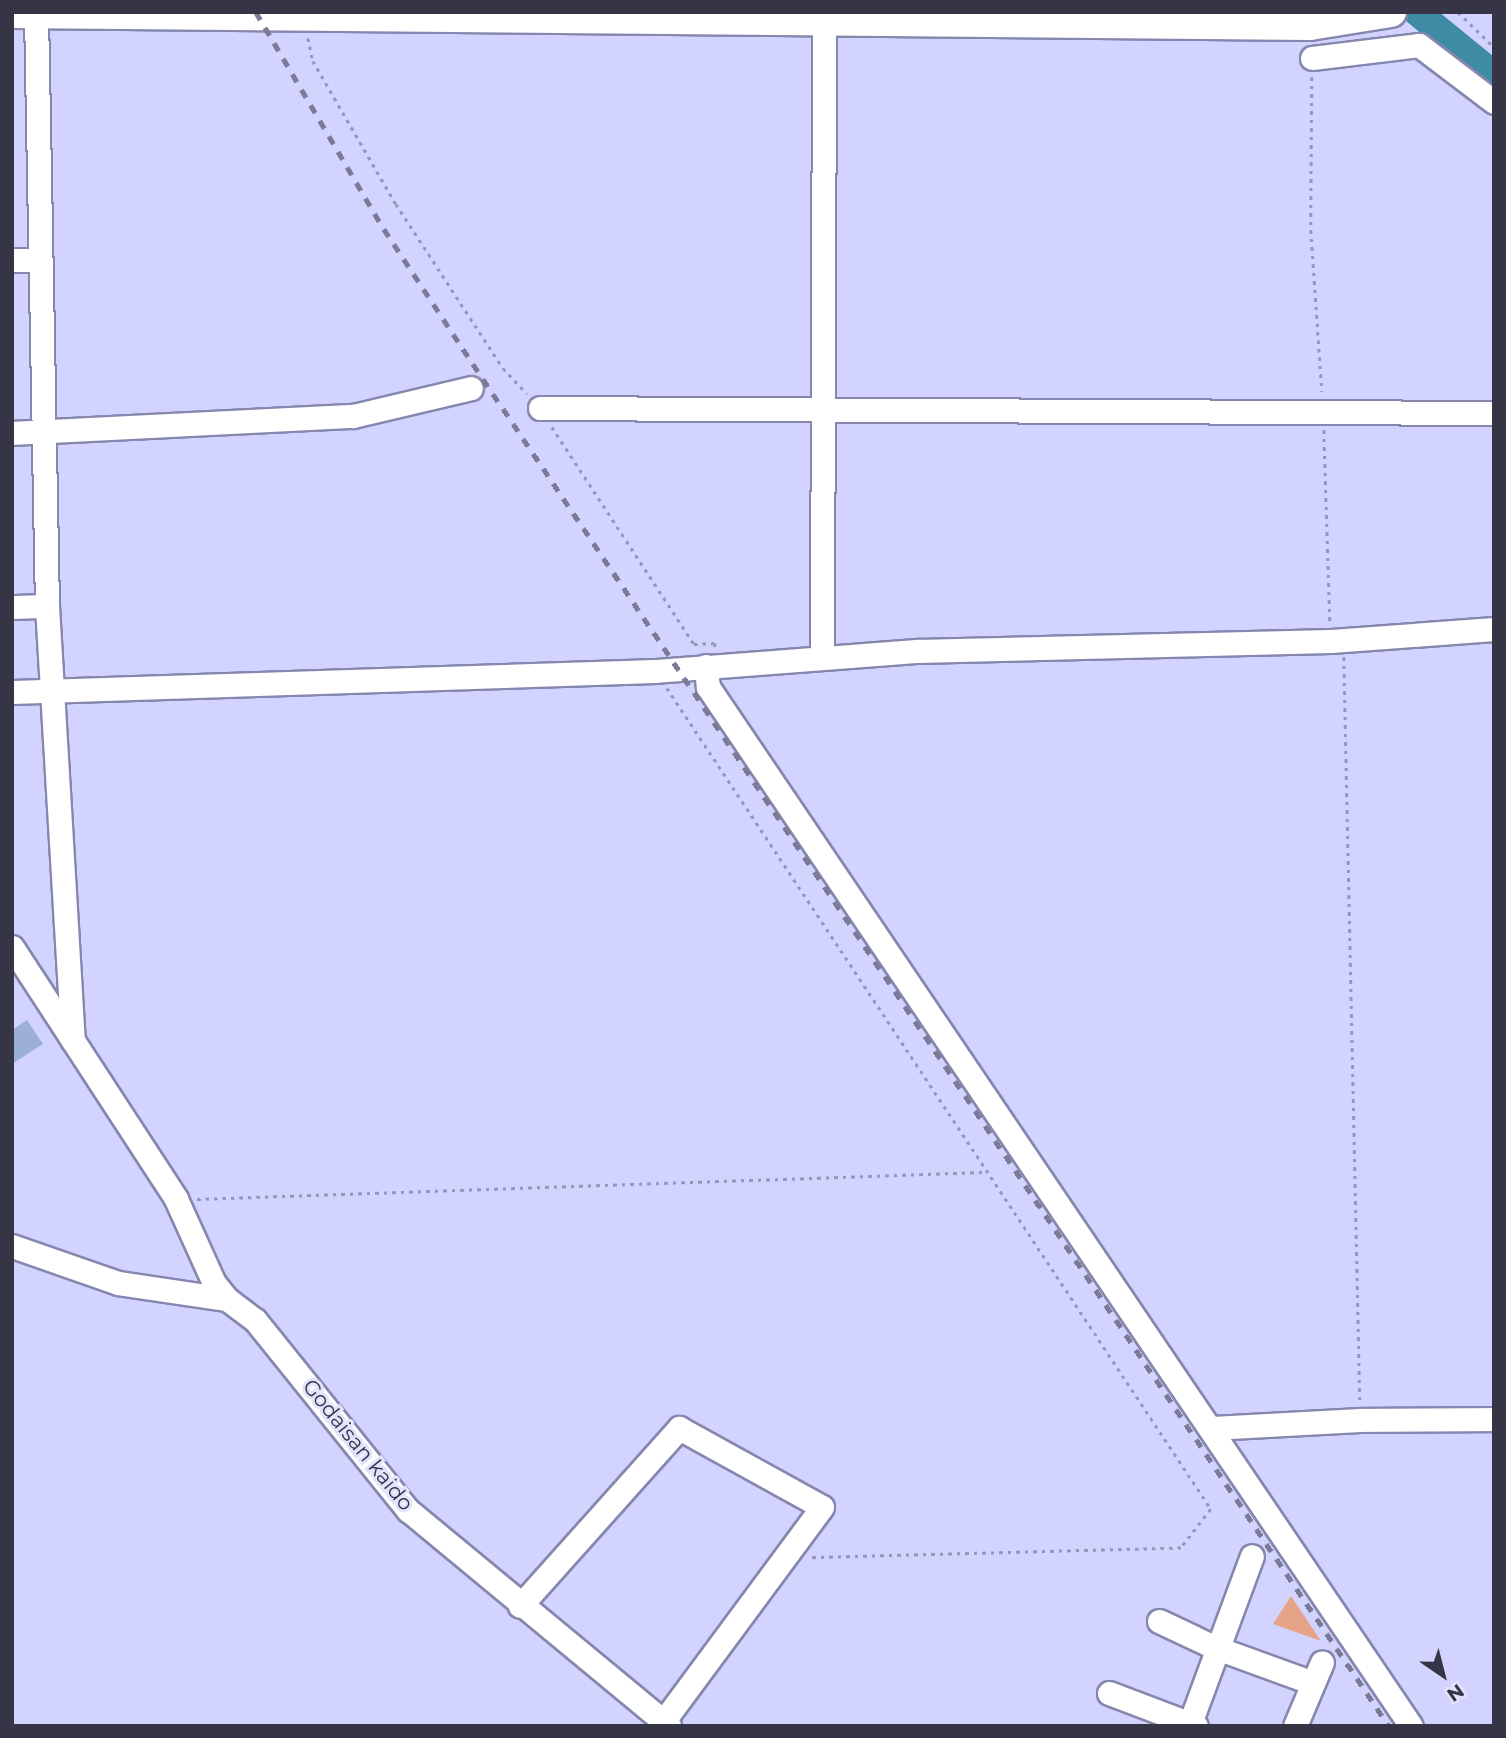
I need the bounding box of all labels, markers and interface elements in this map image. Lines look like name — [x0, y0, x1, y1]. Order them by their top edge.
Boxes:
street label: Godaisan kaido — [297, 1374, 419, 1516]
north arrow — [1408, 1640, 1478, 1710]
text: N — [1442, 1679, 1468, 1706]

